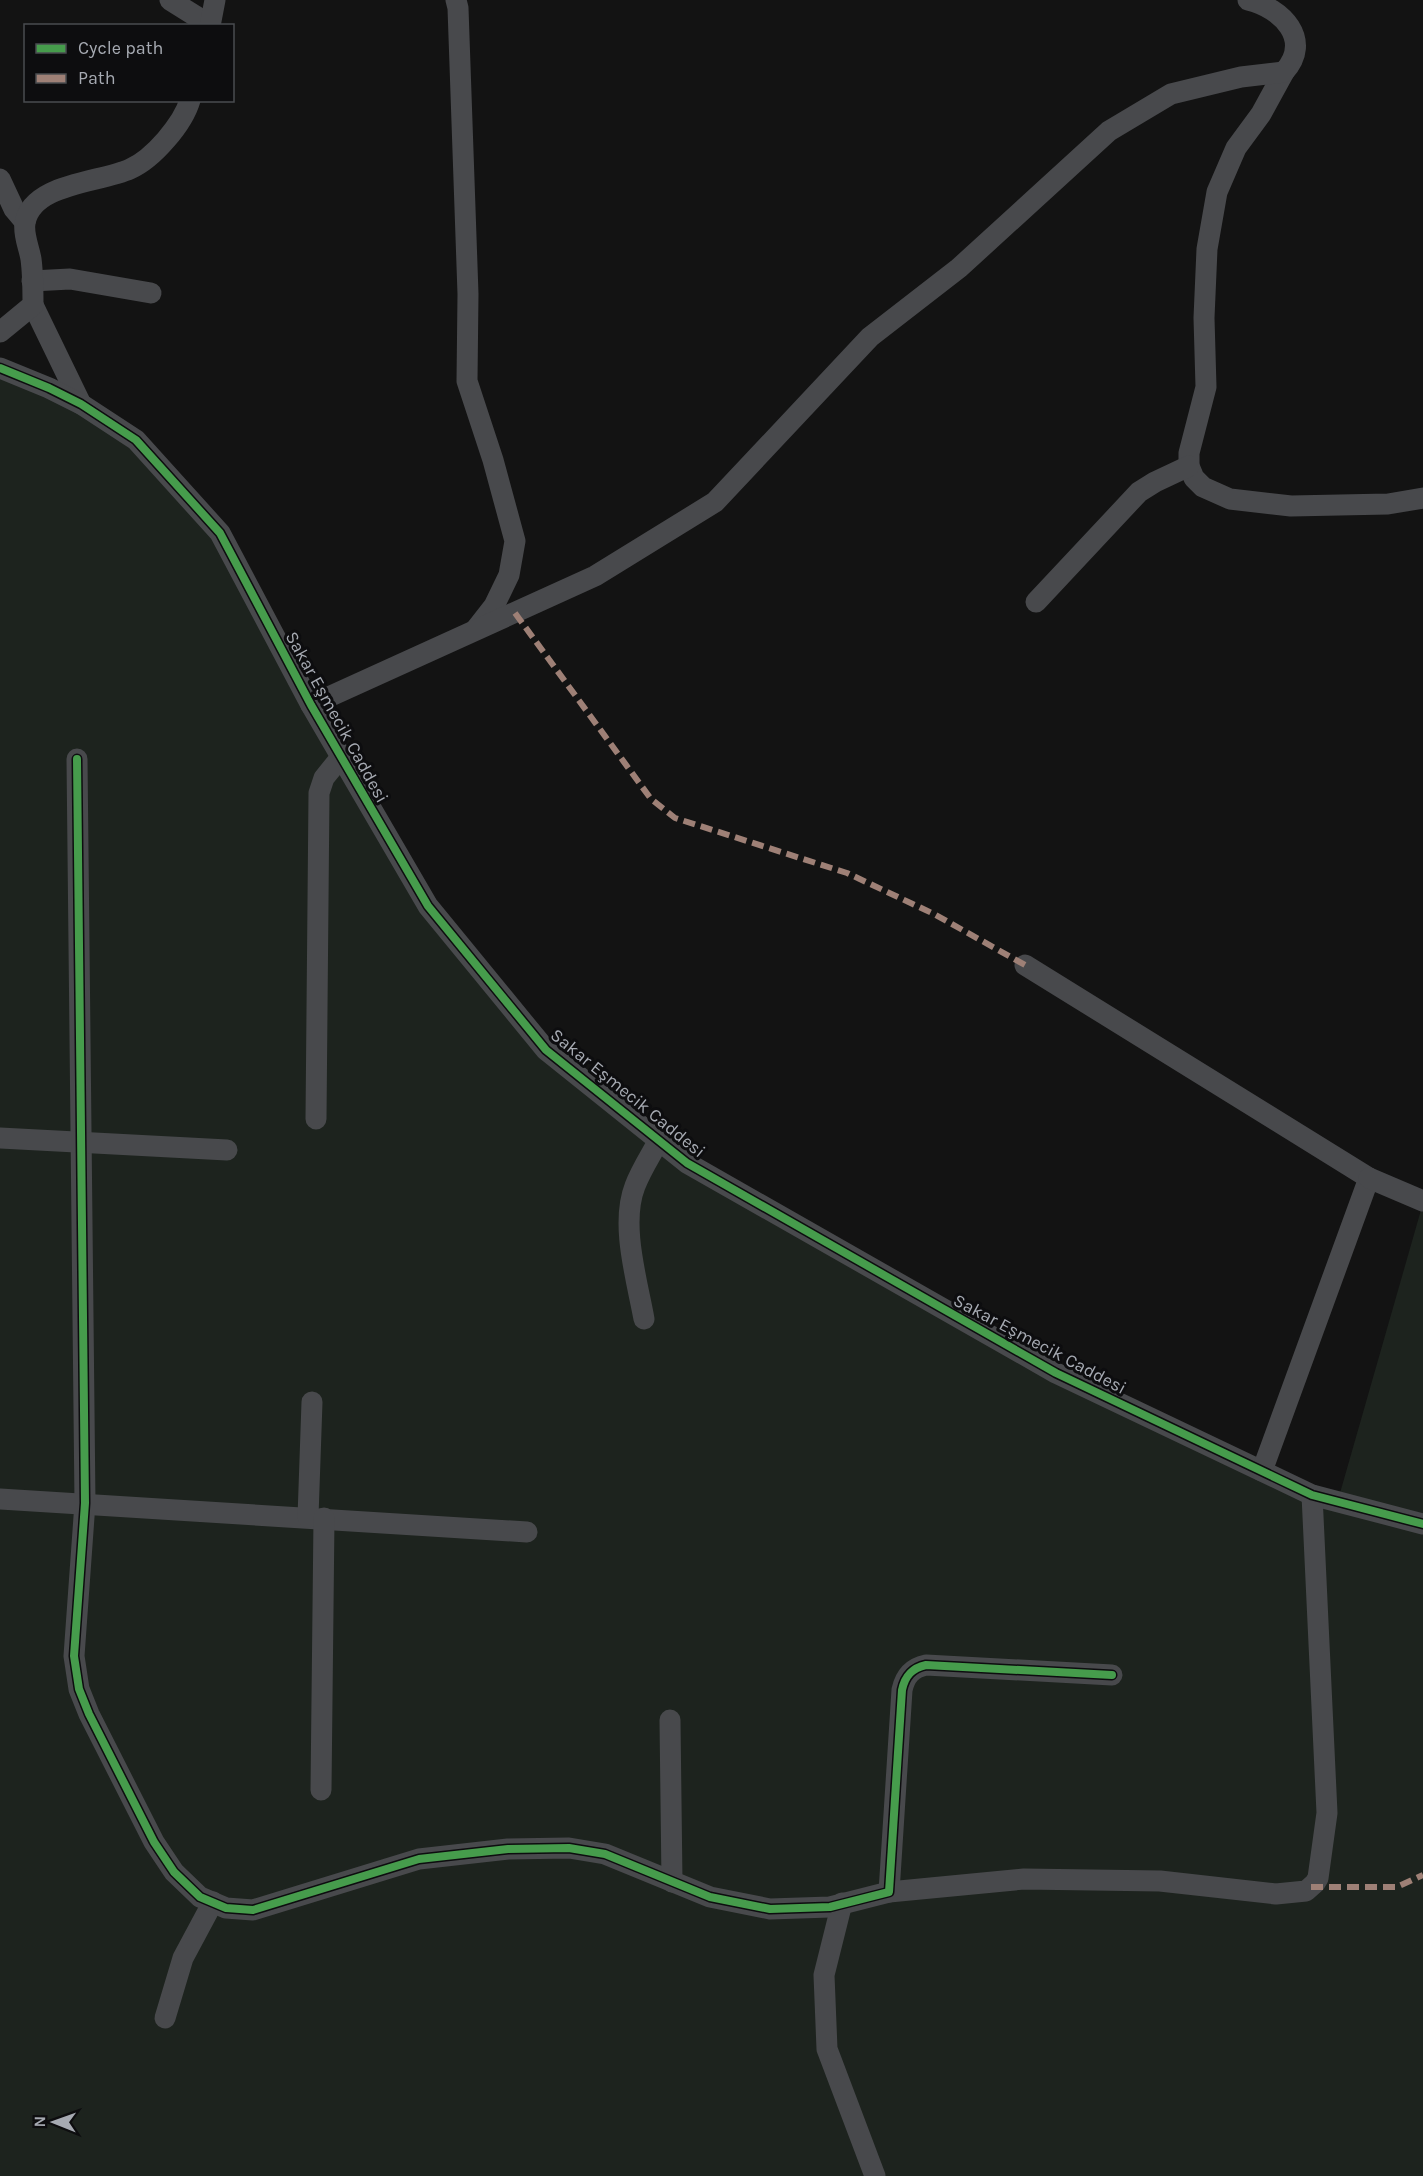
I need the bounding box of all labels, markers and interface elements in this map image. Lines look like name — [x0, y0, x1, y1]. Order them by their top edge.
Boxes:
legend — [24, 24, 234, 102]
text: Cycle path — [78, 37, 163, 59]
text: Path — [78, 67, 116, 89]
street label: Sakar Eşmecik Caddesi — [281, 627, 393, 807]
street label: Sakar Eşmecik Caddesi — [546, 1024, 710, 1162]
street label: Sakar Eşmecik Caddesi — [950, 1289, 1130, 1399]
north arrow — [24, 2092, 84, 2152]
text: N — [30, 2116, 49, 2128]

